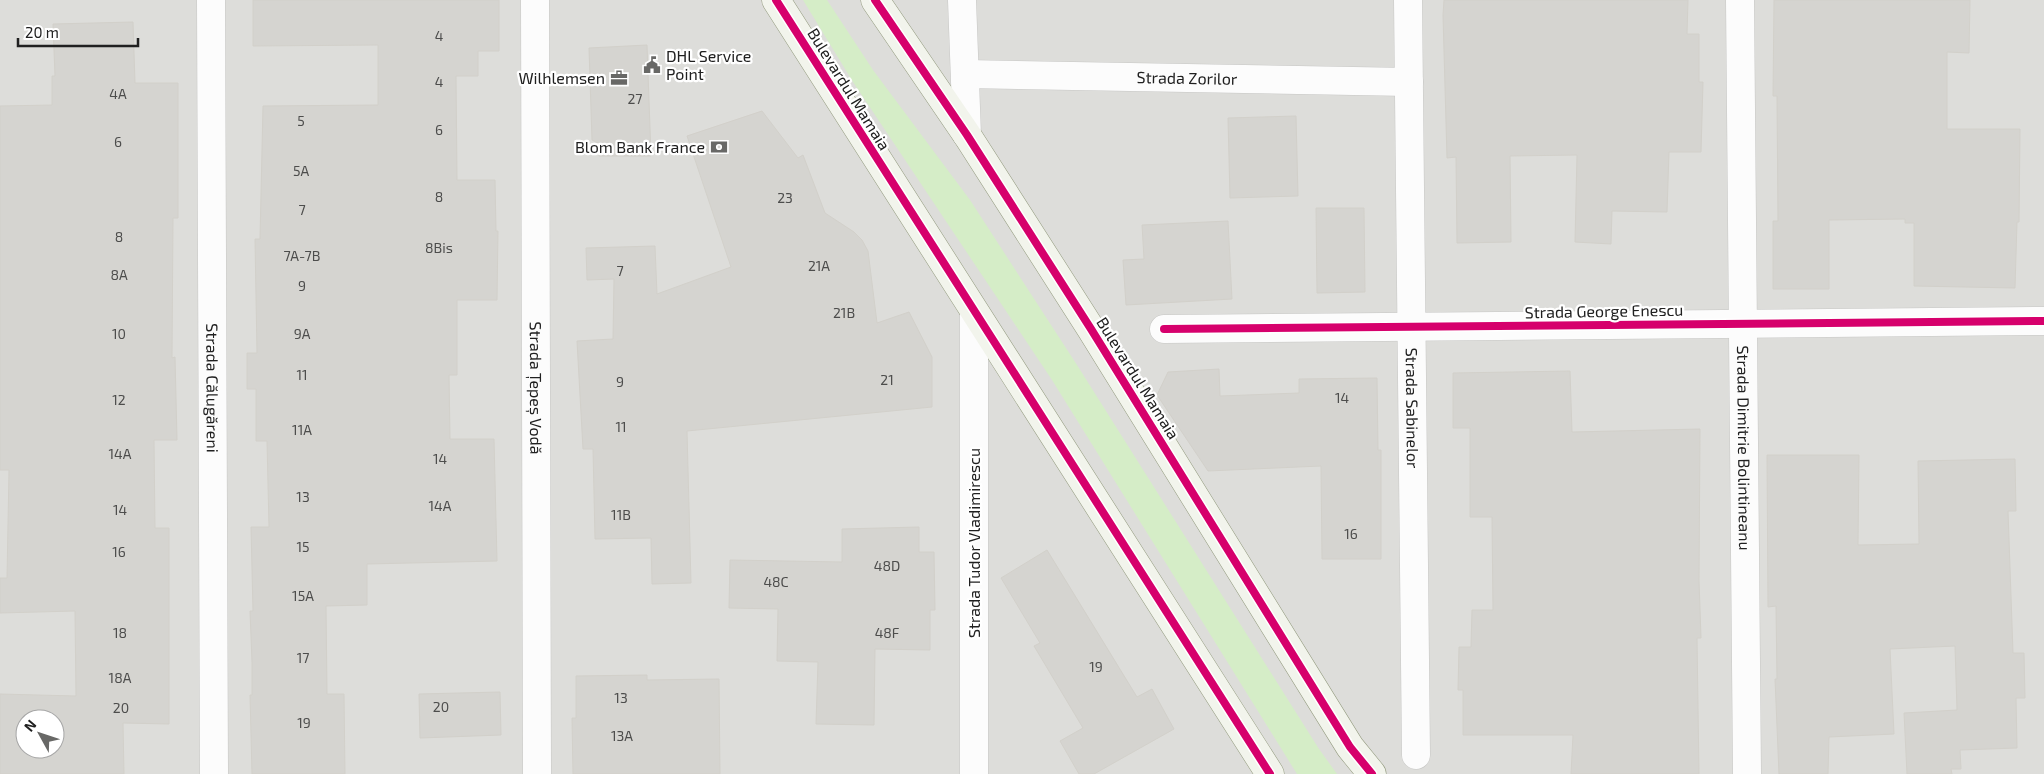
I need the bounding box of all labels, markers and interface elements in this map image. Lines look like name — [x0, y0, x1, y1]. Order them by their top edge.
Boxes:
scale bar — [18, 15, 138, 47]
text: 20 m — [25, 23, 59, 41]
street label: Bulevardul Mamaia — [804, 24, 895, 153]
house number: 4 — [435, 27, 443, 44]
place label: DHL Service Point — [666, 46, 751, 83]
public building icon: DHL Service Point — [642, 55, 662, 75]
street label: Strada Zorilor — [1137, 67, 1238, 88]
place label: Wilhlemsen — [518, 68, 605, 87]
office icon: Wilhlemsen — [609, 68, 629, 88]
house number: 4 — [435, 73, 443, 90]
house number: 4A — [109, 85, 127, 102]
house number: 27 — [627, 90, 643, 107]
house number: 5 — [297, 112, 305, 129]
house number: 6 — [435, 121, 443, 138]
house number: 6 — [114, 133, 122, 150]
place label: Blom Bank France — [575, 137, 705, 156]
bank icon: Blom Bank France — [709, 137, 729, 157]
house number: 5A — [293, 162, 309, 179]
house number: 8 — [435, 188, 443, 205]
house number: 23 — [777, 189, 793, 206]
house number: 7 — [298, 201, 306, 218]
house number: 8 — [115, 228, 123, 245]
house number: 8Bis — [425, 239, 453, 256]
house number: 7A-7B — [284, 247, 320, 264]
house number: 21A — [808, 257, 830, 274]
house number: 7 — [616, 262, 624, 279]
house number: 8A — [110, 266, 128, 283]
house number: 9 — [298, 277, 306, 294]
street label: Strada George Enescu — [1524, 300, 1684, 321]
house number: 21B — [833, 304, 855, 321]
street label: Bulevardul Mamaia — [1093, 313, 1184, 442]
street label: Strada Țepeș Vodă — [525, 322, 546, 454]
street label: Strada Călugăreni — [203, 323, 223, 453]
house number: 10 — [112, 325, 126, 342]
house number: 9A — [294, 325, 311, 342]
street label: Strada Dimitrie Bolintineanu — [1734, 345, 1755, 551]
street label: Strada Sabinelor — [1403, 347, 1423, 469]
house number: 11 — [296, 366, 308, 383]
house number: 21 — [880, 371, 894, 388]
house number: 9 — [616, 373, 624, 390]
house number: 14 — [1335, 389, 1349, 406]
house number: 12 — [112, 391, 126, 408]
house number: 11 — [615, 418, 627, 435]
house number: 11A — [292, 421, 312, 438]
house number: 14A — [109, 445, 132, 462]
street label: Strada Tudor Vladimirescu — [964, 448, 983, 638]
house number: 14 — [433, 450, 447, 467]
house number: 13 — [296, 488, 310, 505]
house number: 14A — [429, 497, 452, 514]
house number: 14 — [113, 501, 127, 518]
house number: 11B — [611, 506, 631, 523]
house number: 16 — [1344, 525, 1358, 542]
house number: 15 — [296, 538, 310, 555]
house number: 16 — [112, 543, 126, 560]
house number: 48D — [874, 557, 900, 574]
house number: 48C — [763, 573, 789, 590]
house number: 15A — [292, 587, 314, 604]
house number: 18 — [113, 624, 127, 641]
house number: 48F — [875, 624, 900, 641]
house number: 17 — [297, 649, 309, 666]
house number: 19 — [1089, 658, 1103, 675]
house number: 18A — [109, 669, 132, 686]
house number: 13 — [614, 689, 628, 706]
house number: 20 — [433, 698, 449, 715]
house number: 20 — [113, 699, 129, 716]
north arrow — [15, 709, 65, 759]
house number: 19 — [297, 714, 311, 731]
text: N — [20, 716, 39, 735]
house number: 13A — [611, 727, 633, 744]

